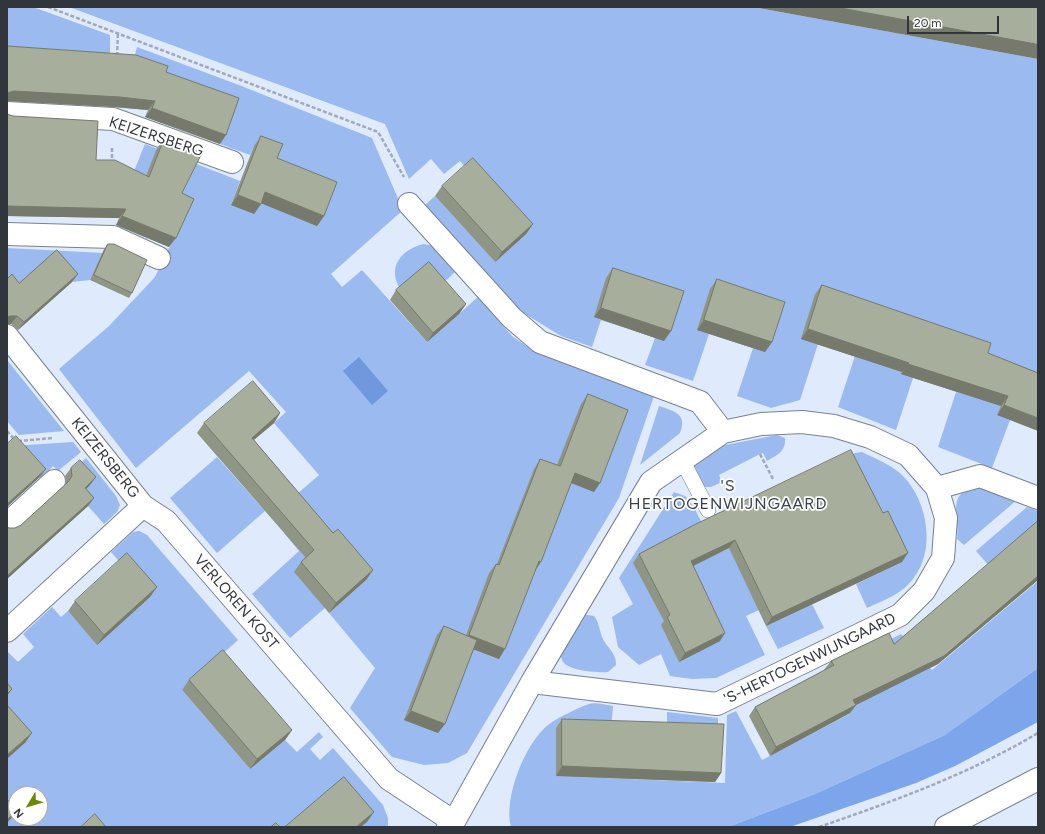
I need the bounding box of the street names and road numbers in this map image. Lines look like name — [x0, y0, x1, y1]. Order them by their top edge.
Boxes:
street label: KEIZERSBERG — [107, 113, 205, 161]
street label: KEIZERSBERG — [67, 414, 143, 502]
street label: VERLOREN KOST — [190, 551, 282, 653]
street label: 'S-HERTOGENWIJNGAARD — [721, 610, 899, 708]

